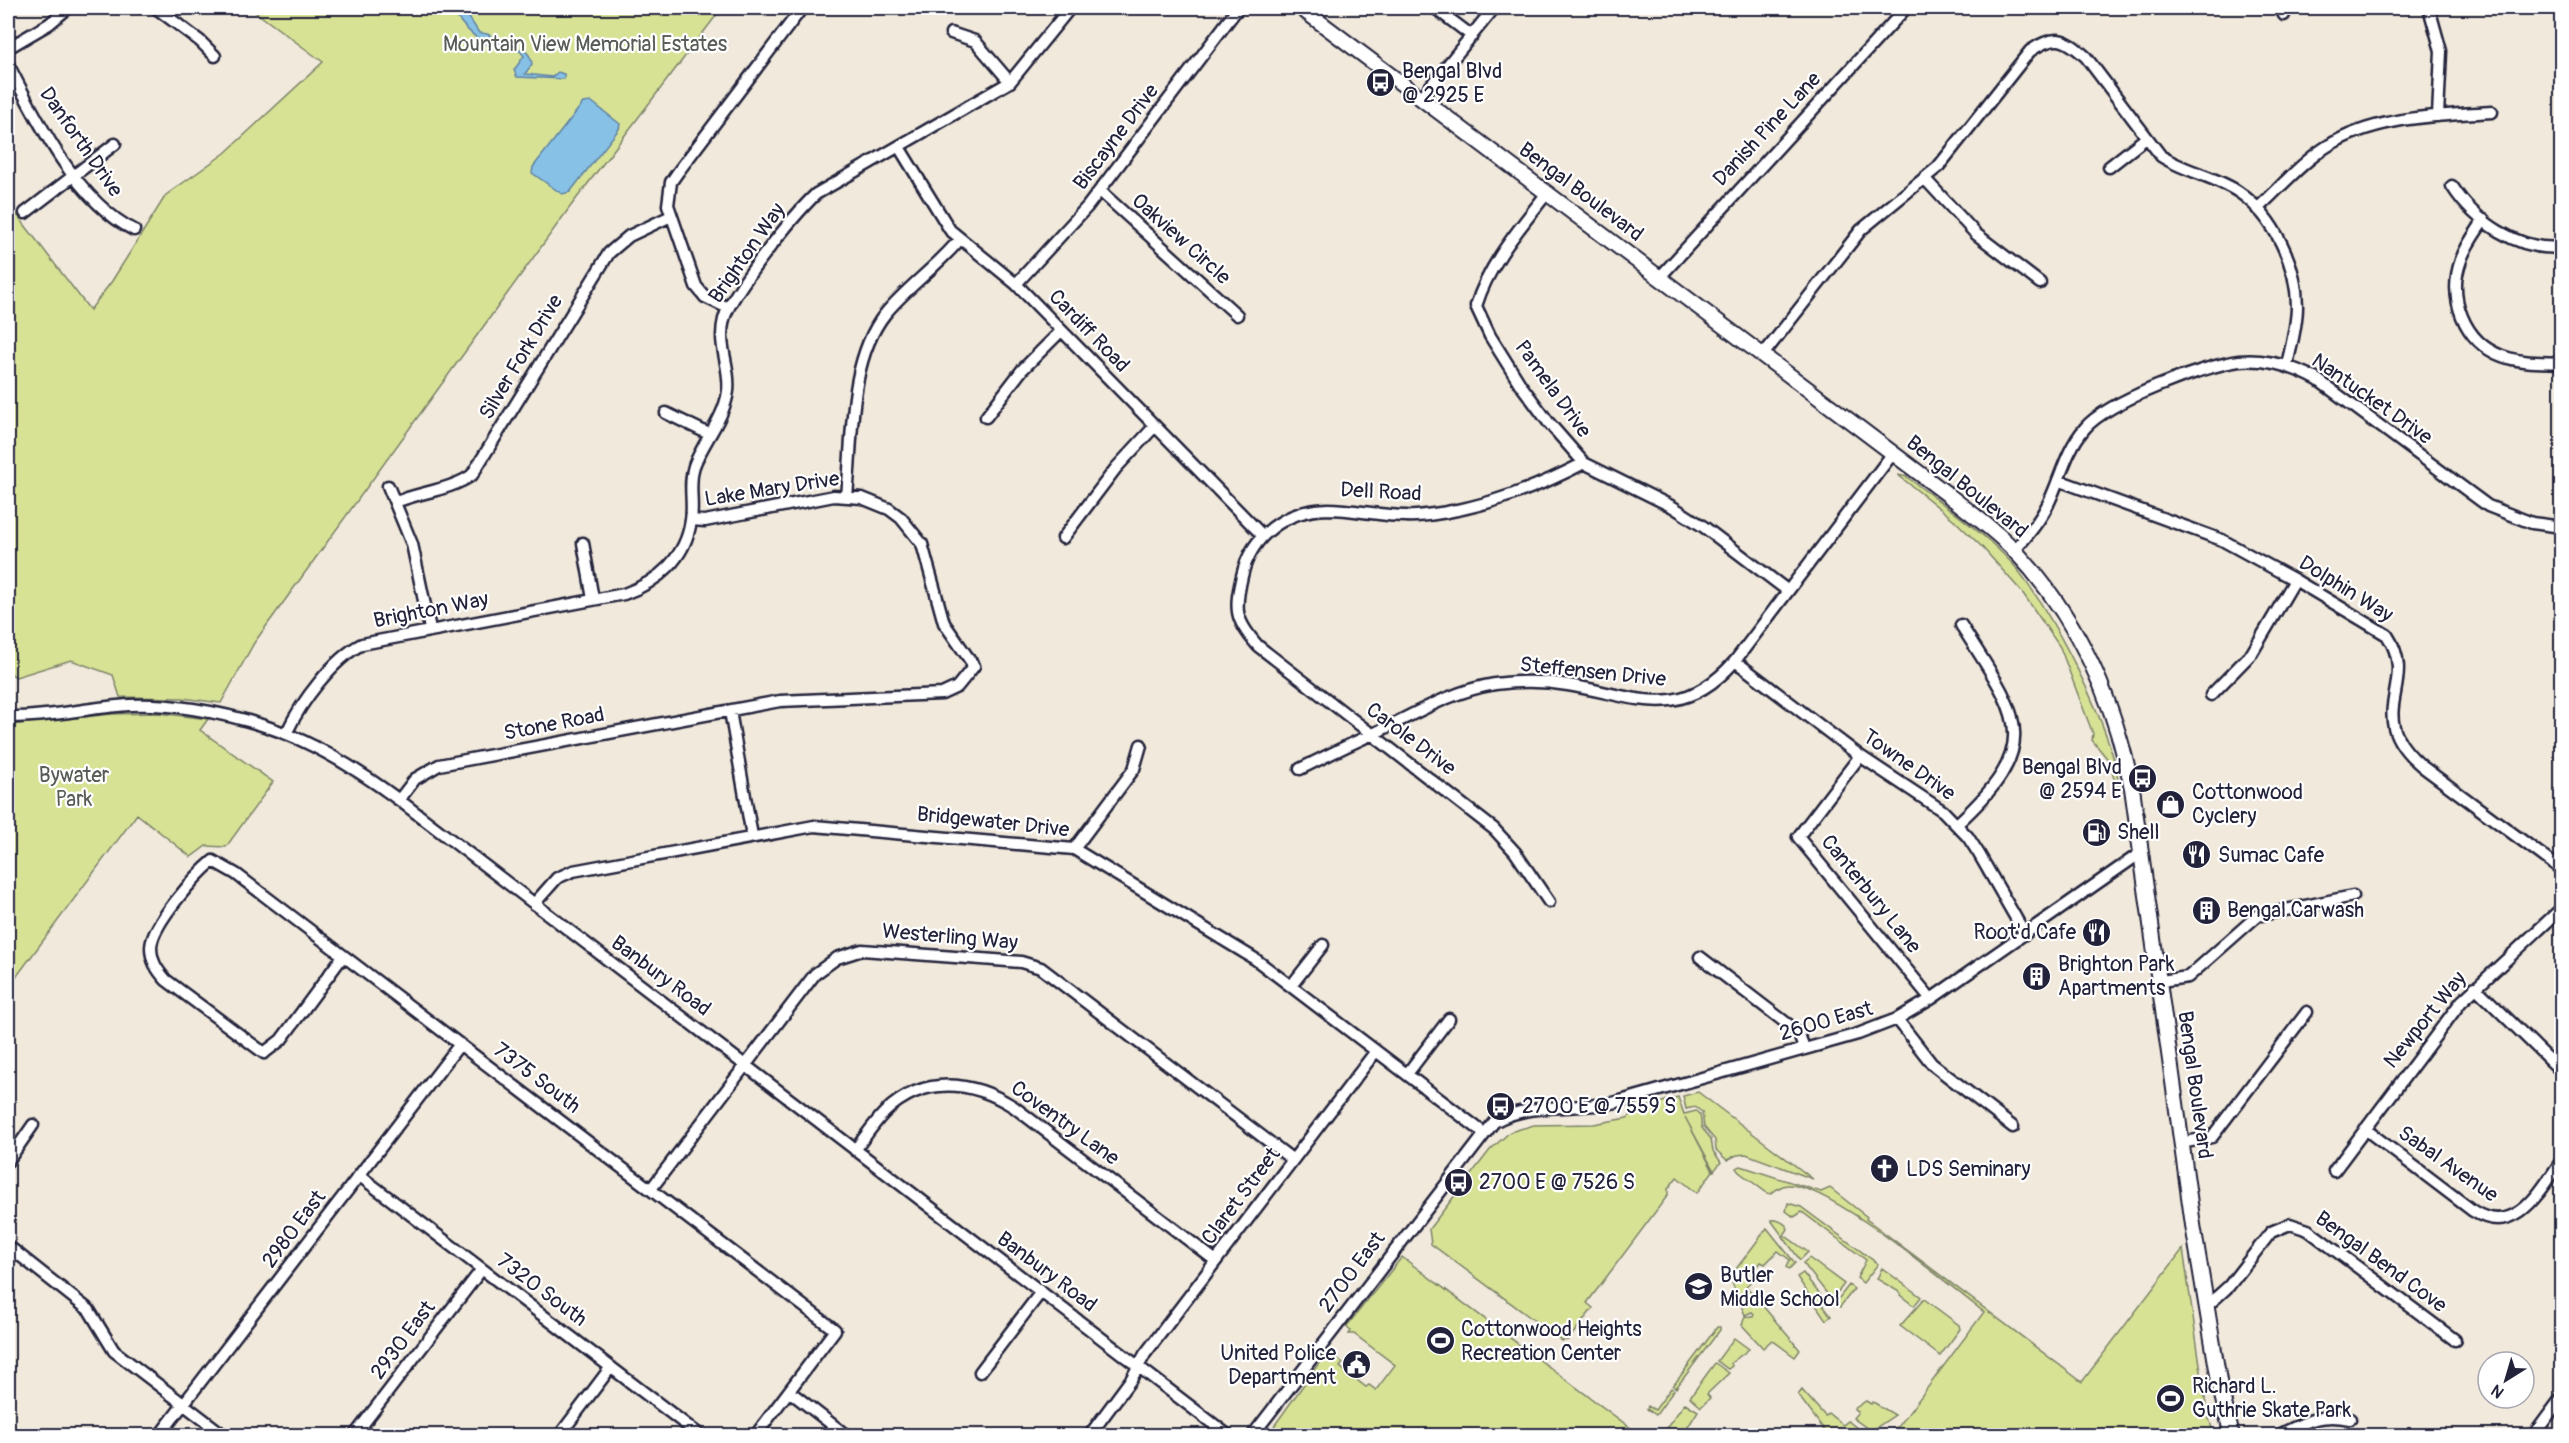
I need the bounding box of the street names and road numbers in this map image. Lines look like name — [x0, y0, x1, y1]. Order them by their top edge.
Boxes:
street label: Danish Pine Lane — [1707, 66, 1827, 192]
street label: Biscayne Drive — [1067, 78, 1165, 195]
street label: Danforth Drive — [33, 82, 129, 203]
street label: Bengal Boulevard — [1513, 136, 1649, 248]
street label: Oakview Circle — [1126, 187, 1237, 291]
street label: Brighton Way — [703, 198, 791, 308]
street label: Cardiff Road — [1043, 284, 1135, 378]
street label: Silver Fork Drive — [473, 289, 569, 425]
street label: Pamela Drive — [1509, 335, 1598, 443]
street label: Nantucket Drive — [2306, 347, 2438, 451]
street label: Bengal Boulevard — [1901, 430, 2033, 544]
street label: Lake Mary Drive — [703, 465, 842, 513]
street label: Dell Road — [1340, 476, 1422, 508]
street label: Dolphin Way — [2294, 549, 2398, 629]
street label: Brighton Way — [371, 586, 491, 634]
street label: Steffensen Drive — [1519, 651, 1668, 693]
street label: Carole Drive — [1361, 696, 1462, 782]
street label: Stone Road — [501, 701, 607, 747]
street label: Towne Drive — [1857, 723, 1961, 807]
street label: Bridgewater Drive — [915, 801, 1071, 843]
street label: Canterbury Lane — [1815, 829, 1928, 959]
street label: Westerling Way — [881, 918, 1019, 956]
street label: Banbury Road — [606, 930, 716, 1022]
street label: Newport Way — [2378, 966, 2472, 1074]
street label: 2600 East — [1776, 995, 1876, 1047]
street label: Bengal Boulevard — [2171, 1009, 2219, 1161]
street label: 7375 South — [488, 1036, 586, 1120]
street label: Coventry Lane — [1005, 1074, 1125, 1172]
street label: Sabal Avenue — [2393, 1120, 2504, 1209]
street label: Claret Street — [1196, 1141, 1287, 1250]
street label: 2980 East — [256, 1184, 332, 1273]
street label: Bengal Bend Cove — [2310, 1205, 2453, 1319]
street label: Banbury Road — [992, 1226, 1102, 1318]
street label: 2700 East — [1313, 1226, 1392, 1318]
street label: 7320 South — [492, 1247, 592, 1333]
street label: 2930 East — [365, 1295, 442, 1385]

